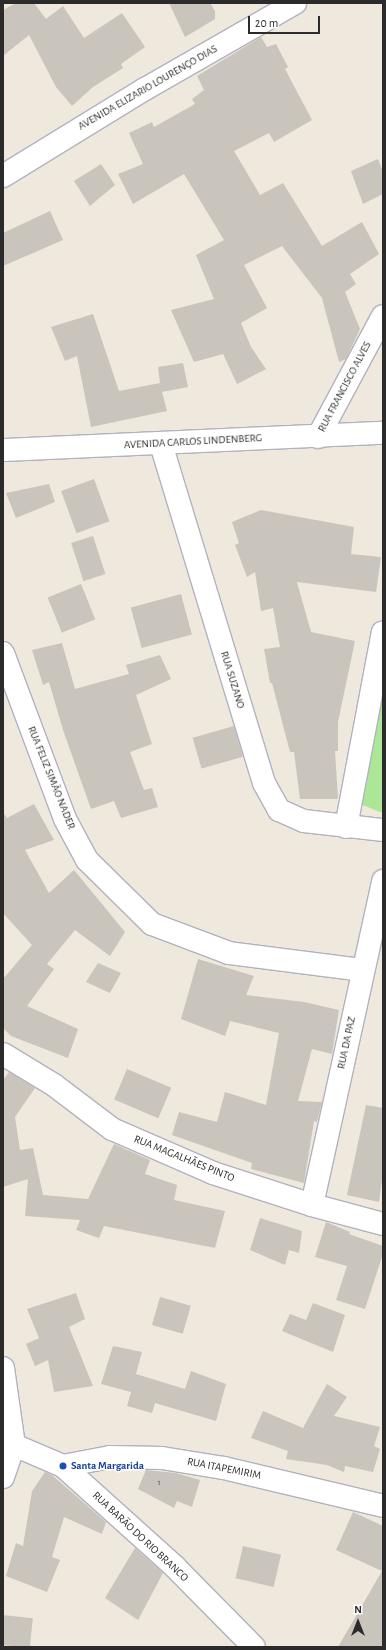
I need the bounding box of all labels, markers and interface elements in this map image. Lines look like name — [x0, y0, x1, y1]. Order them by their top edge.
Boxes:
scale bar — [250, 8, 322, 34]
text: 20 m — [255, 17, 278, 29]
street label: AVENIDA ELIZARIO LOURENÇO DIAS — [76, 43, 220, 133]
street label: RUA FRANCISCO ALVES — [316, 339, 374, 435]
street label: AVENIDA CARLOS LINDENBERG — [124, 432, 262, 452]
street label: RUA SUZANO — [217, 650, 247, 710]
street label: RUA FELIZ SIMÃO NADER — [24, 724, 78, 832]
street label: RUA DA PAZ — [335, 1016, 359, 1070]
street label: RUA MAGALHÃES PINTO — [132, 1133, 236, 1185]
street label: RUA ITAPEMIRIM — [186, 1455, 262, 1483]
place label: Santa Margarida — [71, 1459, 144, 1473]
marker: Santa Margarida — [58, 1461, 68, 1471]
house number: 1 — [157, 1478, 161, 1488]
street label: RUA BARÃO DO RIO BRANCO — [89, 1489, 191, 1585]
north arrow — [338, 1602, 378, 1642]
text: N — [354, 1604, 362, 1615]

